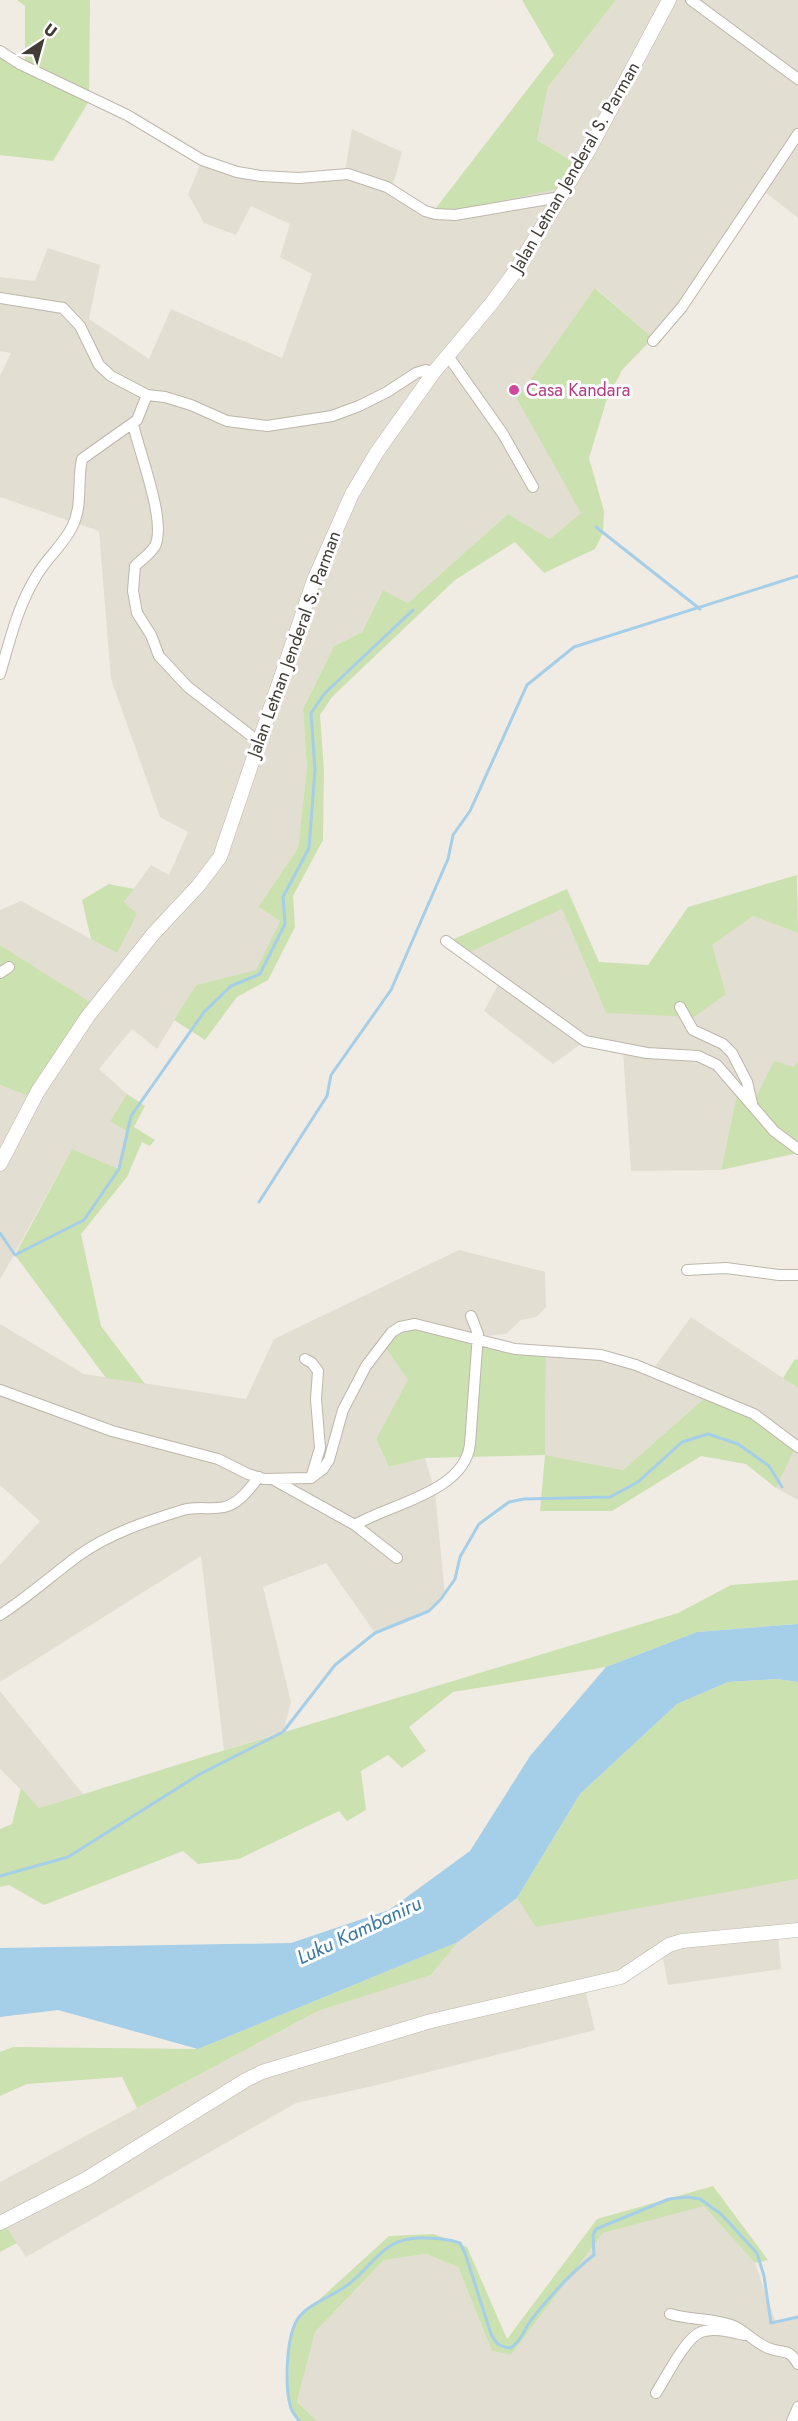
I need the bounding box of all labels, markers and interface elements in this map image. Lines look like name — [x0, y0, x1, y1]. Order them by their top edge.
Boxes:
north arrow — [12, 12, 72, 72]
text: U — [39, 18, 62, 43]
street label: Jalan Letnan Jenderal S. Parman — [503, 57, 646, 279]
place label: Casa Kandara — [526, 377, 630, 403]
marker: Casa Kandara — [507, 383, 521, 397]
street label: Jalan Letnan Jenderal S. Parman — [240, 527, 347, 763]
water label: Luku Kambaniru — [292, 1889, 426, 1972]

